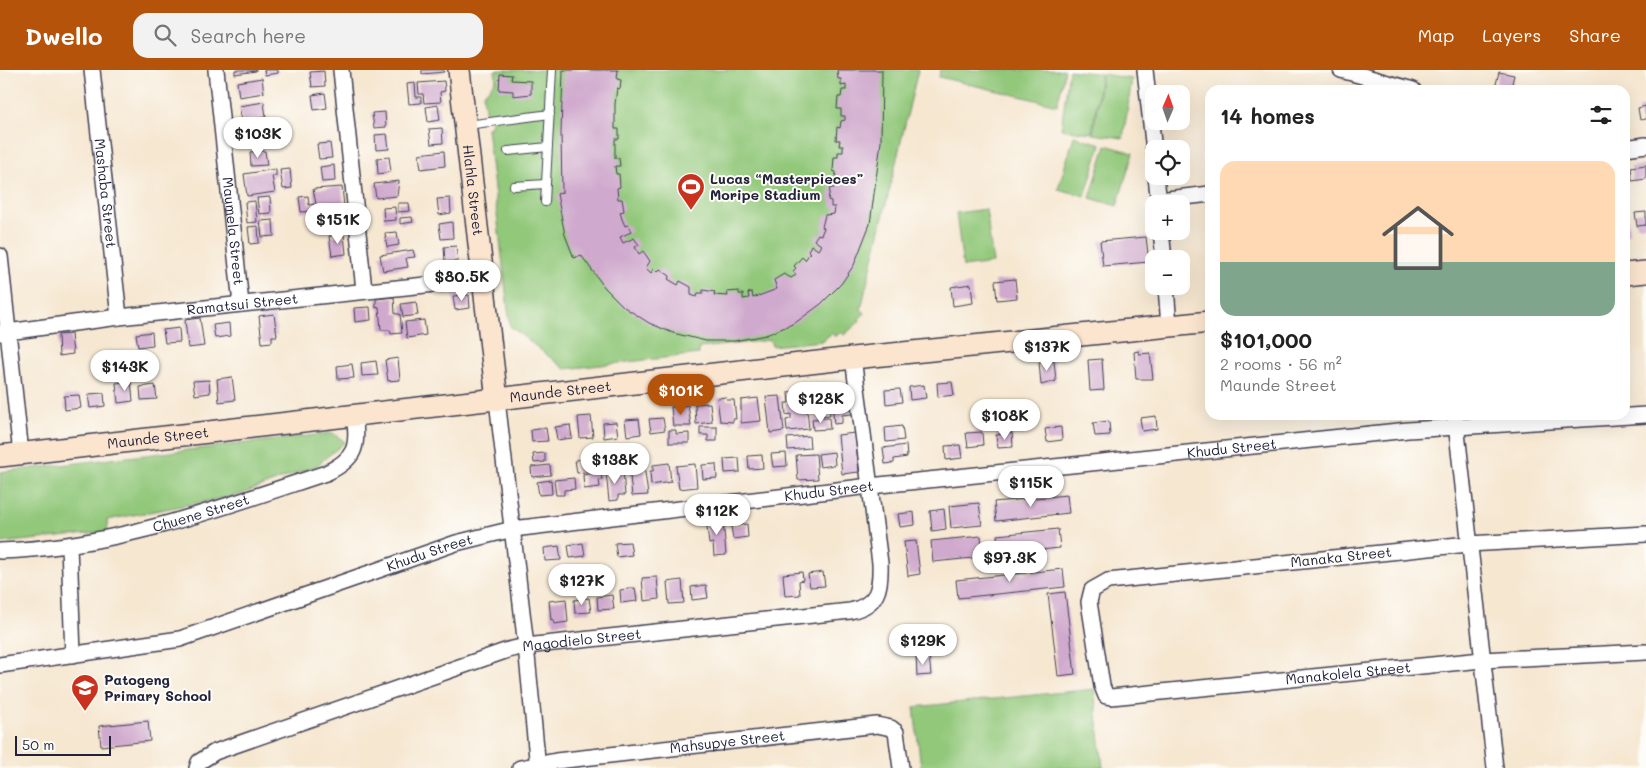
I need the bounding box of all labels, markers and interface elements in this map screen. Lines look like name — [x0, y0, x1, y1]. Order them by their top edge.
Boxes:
search box — [133, 13, 483, 58]
text: Dwello — [25, 20, 103, 51]
icon: search — [151, 21, 179, 49]
text: Search here — [191, 23, 306, 48]
text: Map — [1418, 23, 1454, 47]
text: Layers — [1482, 23, 1541, 47]
text: Share — [1569, 23, 1621, 47]
north arrow — [1145, 85, 1190, 130]
map controls — [1145, 85, 1190, 295]
icon: filters — [1587, 101, 1615, 129]
text: 14 homes — [1220, 102, 1315, 129]
pin: $103K — [223, 116, 293, 159]
text: $103K — [234, 122, 282, 143]
street label: Mashaba Street — [91, 137, 121, 249]
button: locate — [1145, 140, 1190, 185]
street label: Hlahla Street — [459, 144, 488, 237]
place label: Lucas “Masterpieces” Moripe Stadium — [710, 169, 864, 204]
sports icon: Lucas “Masterpieces” Moripe Stadium — [676, 172, 706, 211]
street label: Maumela Street — [218, 176, 249, 286]
icon: home — [1373, 193, 1463, 283]
button: + — [1145, 195, 1190, 240]
pin: $151K — [303, 202, 373, 245]
text: $151K — [316, 208, 360, 229]
button: − — [1145, 250, 1190, 295]
pin: $80.5K — [421, 260, 503, 302]
text: $80.5K — [435, 265, 489, 286]
street label: Ramatsui Street — [186, 288, 299, 319]
text: $101,000 — [1220, 326, 1312, 353]
pin: $137K — [1012, 330, 1082, 372]
text: $137K — [1024, 335, 1070, 356]
pin: $143K — [90, 350, 160, 392]
text: 2 rooms · 56 m² — [1220, 353, 1342, 374]
text: $143K — [101, 355, 149, 376]
pin: $101K — [646, 374, 716, 416]
text: Maunde Street — [1220, 374, 1336, 395]
street label: Maunde Street — [509, 376, 612, 406]
text: $101K — [659, 379, 703, 400]
pin: $128K — [786, 382, 856, 424]
text: $128K — [798, 387, 844, 408]
pin: $108K — [970, 398, 1040, 441]
text: $108K — [981, 404, 1029, 425]
street label: Maunde Street — [106, 422, 210, 453]
street label: Khudu Street — [1186, 434, 1277, 462]
pin: $138K — [580, 442, 650, 485]
text: $138K — [591, 448, 639, 469]
pin: $115K — [996, 466, 1066, 508]
text: $115K — [1009, 471, 1053, 492]
street label: Khudu Street — [783, 476, 874, 505]
street label: Chuene Street — [150, 489, 251, 536]
pin: $112K — [682, 494, 752, 536]
text: $112K — [695, 499, 739, 520]
street label: Khudu Street — [384, 529, 474, 575]
pin: $97.3K — [969, 540, 1051, 583]
street label: Manaka Street — [1289, 542, 1392, 571]
text: $97.3K — [983, 546, 1037, 567]
pin: $127K — [547, 564, 617, 606]
text: $127K — [559, 569, 605, 590]
street label: Magodielo Street — [522, 624, 642, 655]
pin: $129K — [888, 624, 958, 666]
text: $129K — [900, 629, 946, 650]
street label: Manakolela Street — [1285, 657, 1411, 689]
place label: Patogeng Primary School — [104, 670, 211, 705]
school or university icon: Patogeng Primary School — [70, 673, 100, 712]
street label: Mahsupye Street — [668, 725, 786, 757]
scale bar — [15, 733, 111, 756]
text: 50 m — [22, 735, 54, 754]

